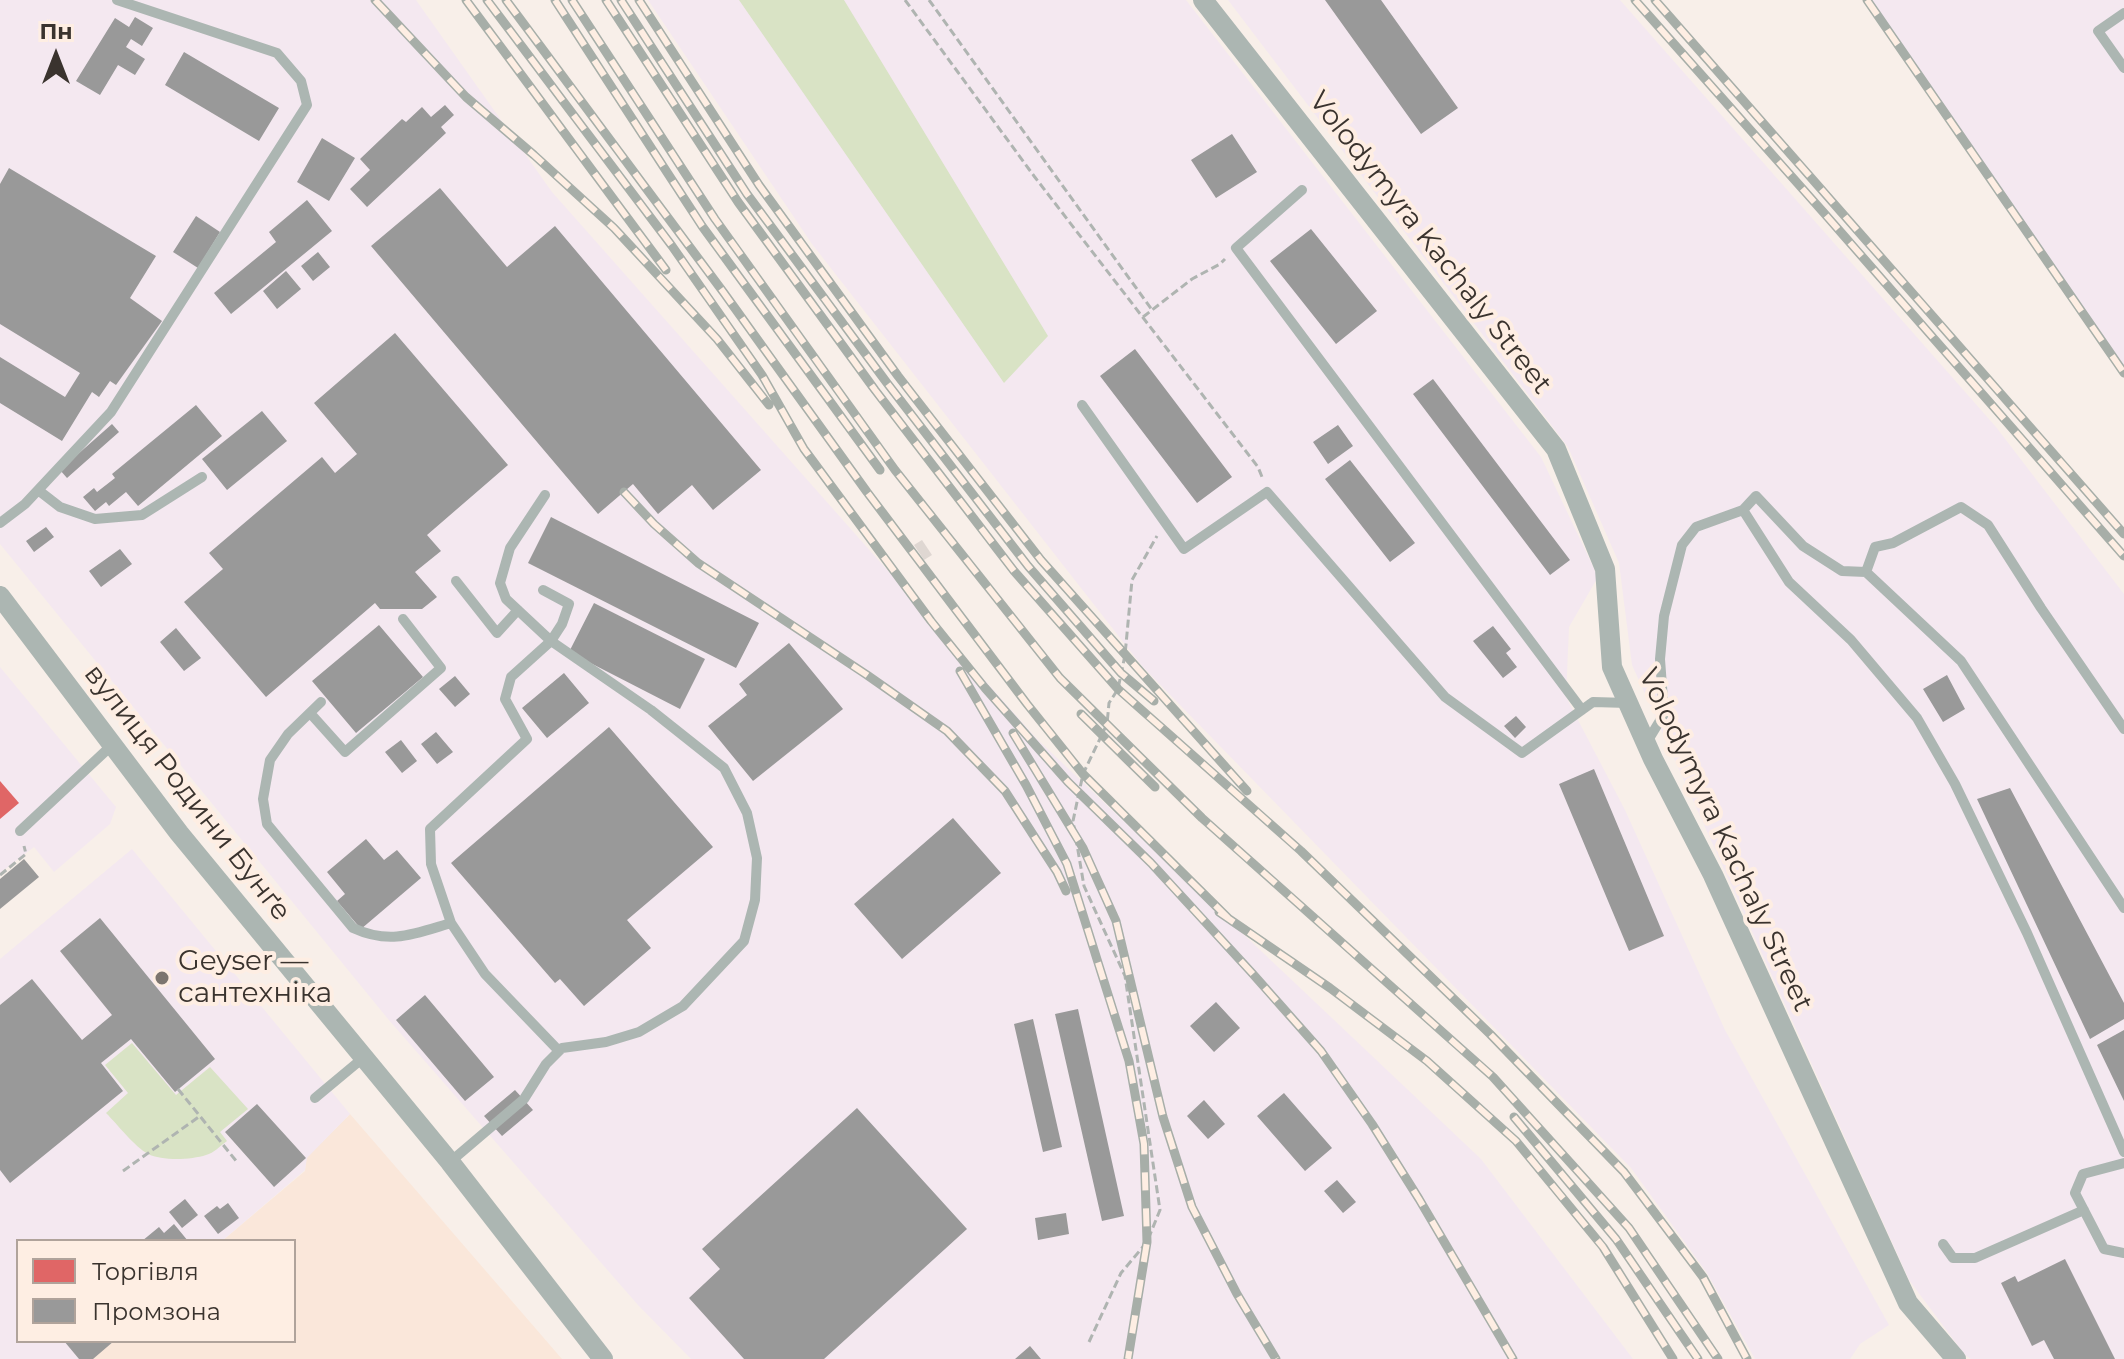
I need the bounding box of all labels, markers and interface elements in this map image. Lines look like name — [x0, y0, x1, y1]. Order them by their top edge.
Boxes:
north arrow — [16, 16, 96, 96]
text: Пн — [39, 18, 73, 45]
street label: Volodymyra Kachaly Street — [1301, 85, 1559, 401]
street label: вулиця Родини Бунґе — [76, 658, 298, 928]
street label: Volodymyra Kachaly Street — [1631, 663, 1819, 1017]
place label: Geyser — сантехніка — [178, 945, 332, 1011]
marker: Geyser — сантехніка — [153, 969, 171, 987]
legend — [16, 1239, 296, 1343]
text: Торгівля — [92, 1257, 199, 1286]
text: Промзона — [92, 1297, 221, 1326]

